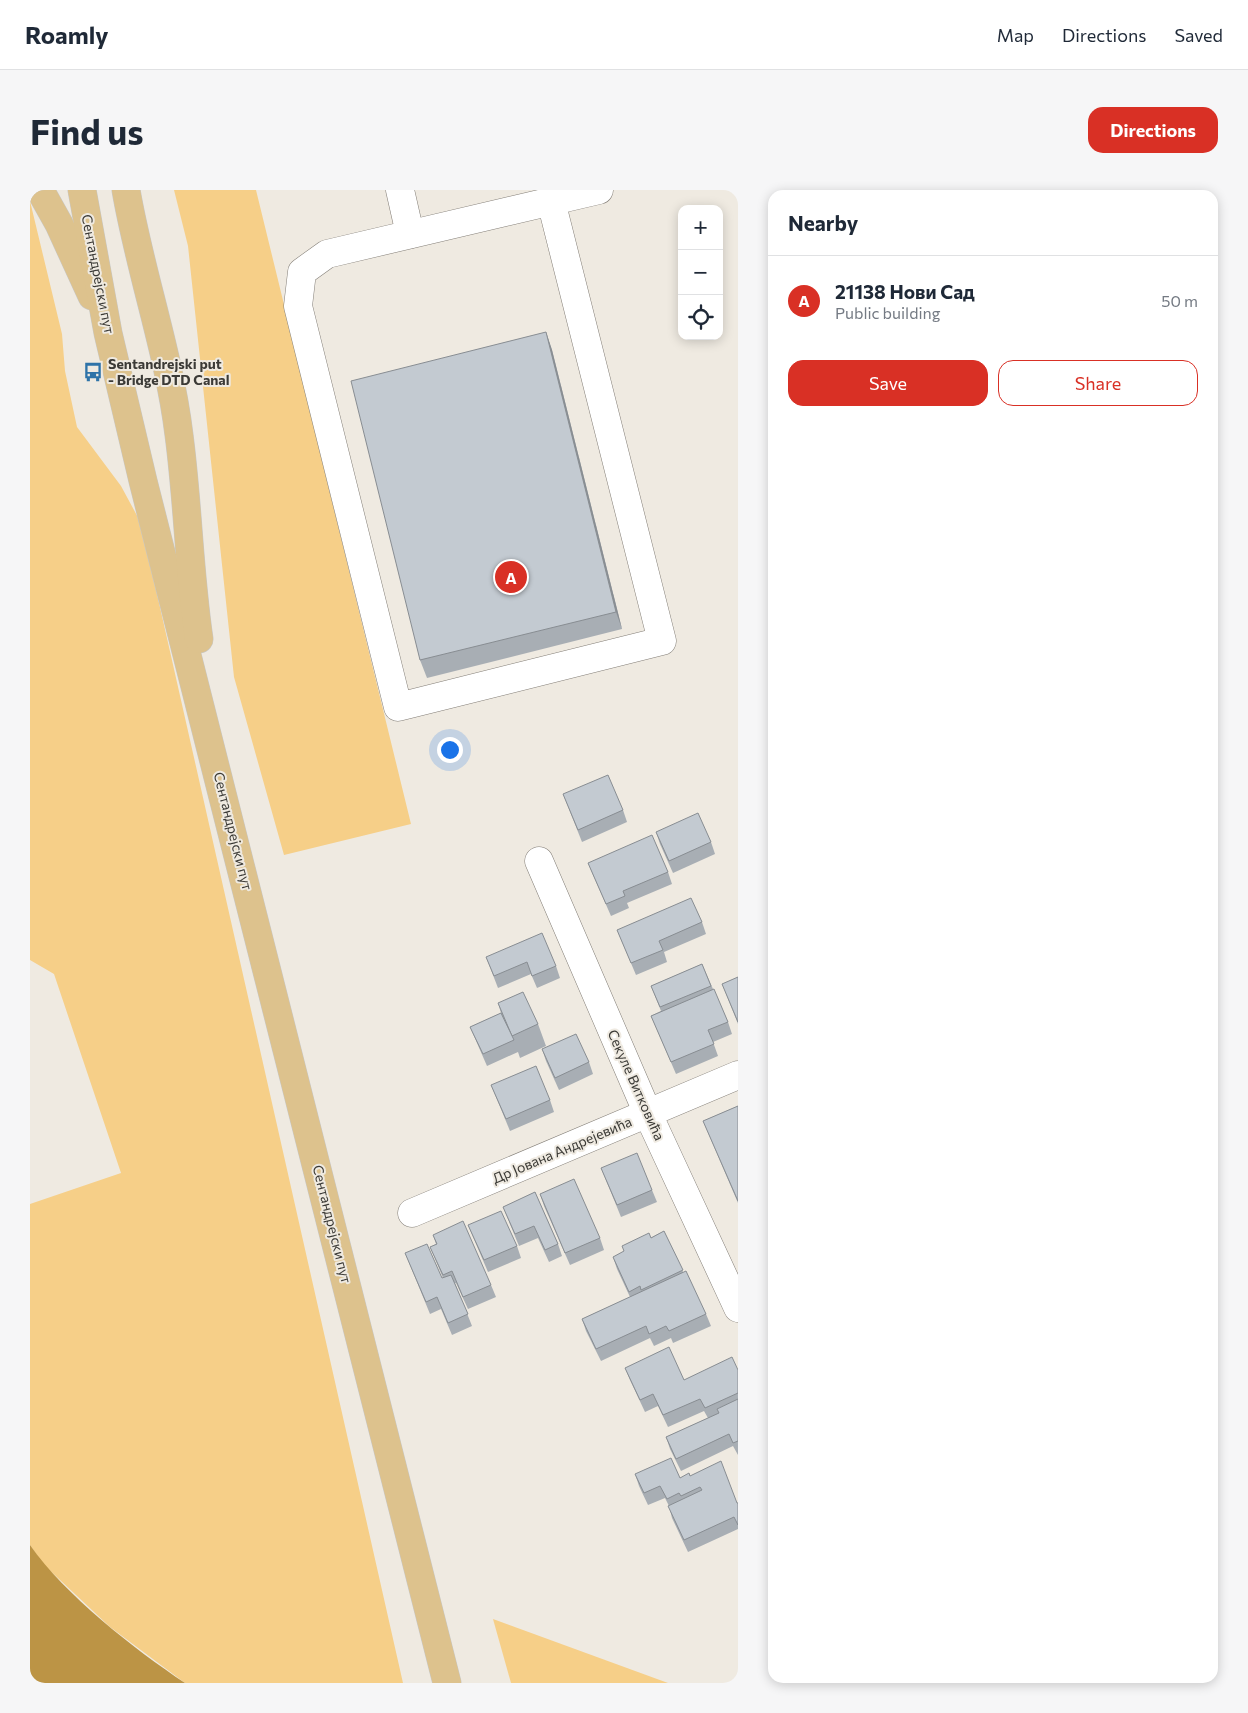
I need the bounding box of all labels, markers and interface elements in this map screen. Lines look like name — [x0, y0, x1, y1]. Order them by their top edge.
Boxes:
text: Roamly — [25, 20, 108, 49]
text: Map — [997, 24, 1034, 46]
text: Directions — [1062, 24, 1146, 46]
text: Saved — [1174, 24, 1223, 46]
button: Directions — [1088, 107, 1218, 153]
text: Find us — [30, 109, 144, 152]
map controls — [678, 205, 723, 340]
button: + — [678, 205, 723, 250]
text: Nearby — [788, 210, 858, 235]
street label: Сентандрејски пут — [79, 213, 118, 335]
button: − — [678, 250, 723, 295]
text: 21138 Нови Сад — [835, 280, 975, 303]
text: A — [798, 291, 810, 310]
text: 50 m — [1161, 291, 1198, 310]
button: locate — [678, 295, 723, 340]
text: Public building — [835, 303, 940, 322]
place label: Sentandrejski put - Bridge DTD Canal — [108, 355, 230, 388]
button: Save — [788, 360, 988, 406]
button: Share — [998, 360, 1198, 406]
bus stop icon: Sentandrejski put - Bridge DTD Canal — [82, 361, 104, 383]
pin: A — [495, 558, 527, 596]
your location — [437, 737, 463, 763]
street label: Сентандрејски пут — [211, 770, 256, 892]
street label: Секуле Витковића — [604, 1027, 668, 1143]
street label: Др Јована Андрејевића — [489, 1112, 634, 1187]
street label: Сентандрејски пут — [310, 1163, 355, 1285]

